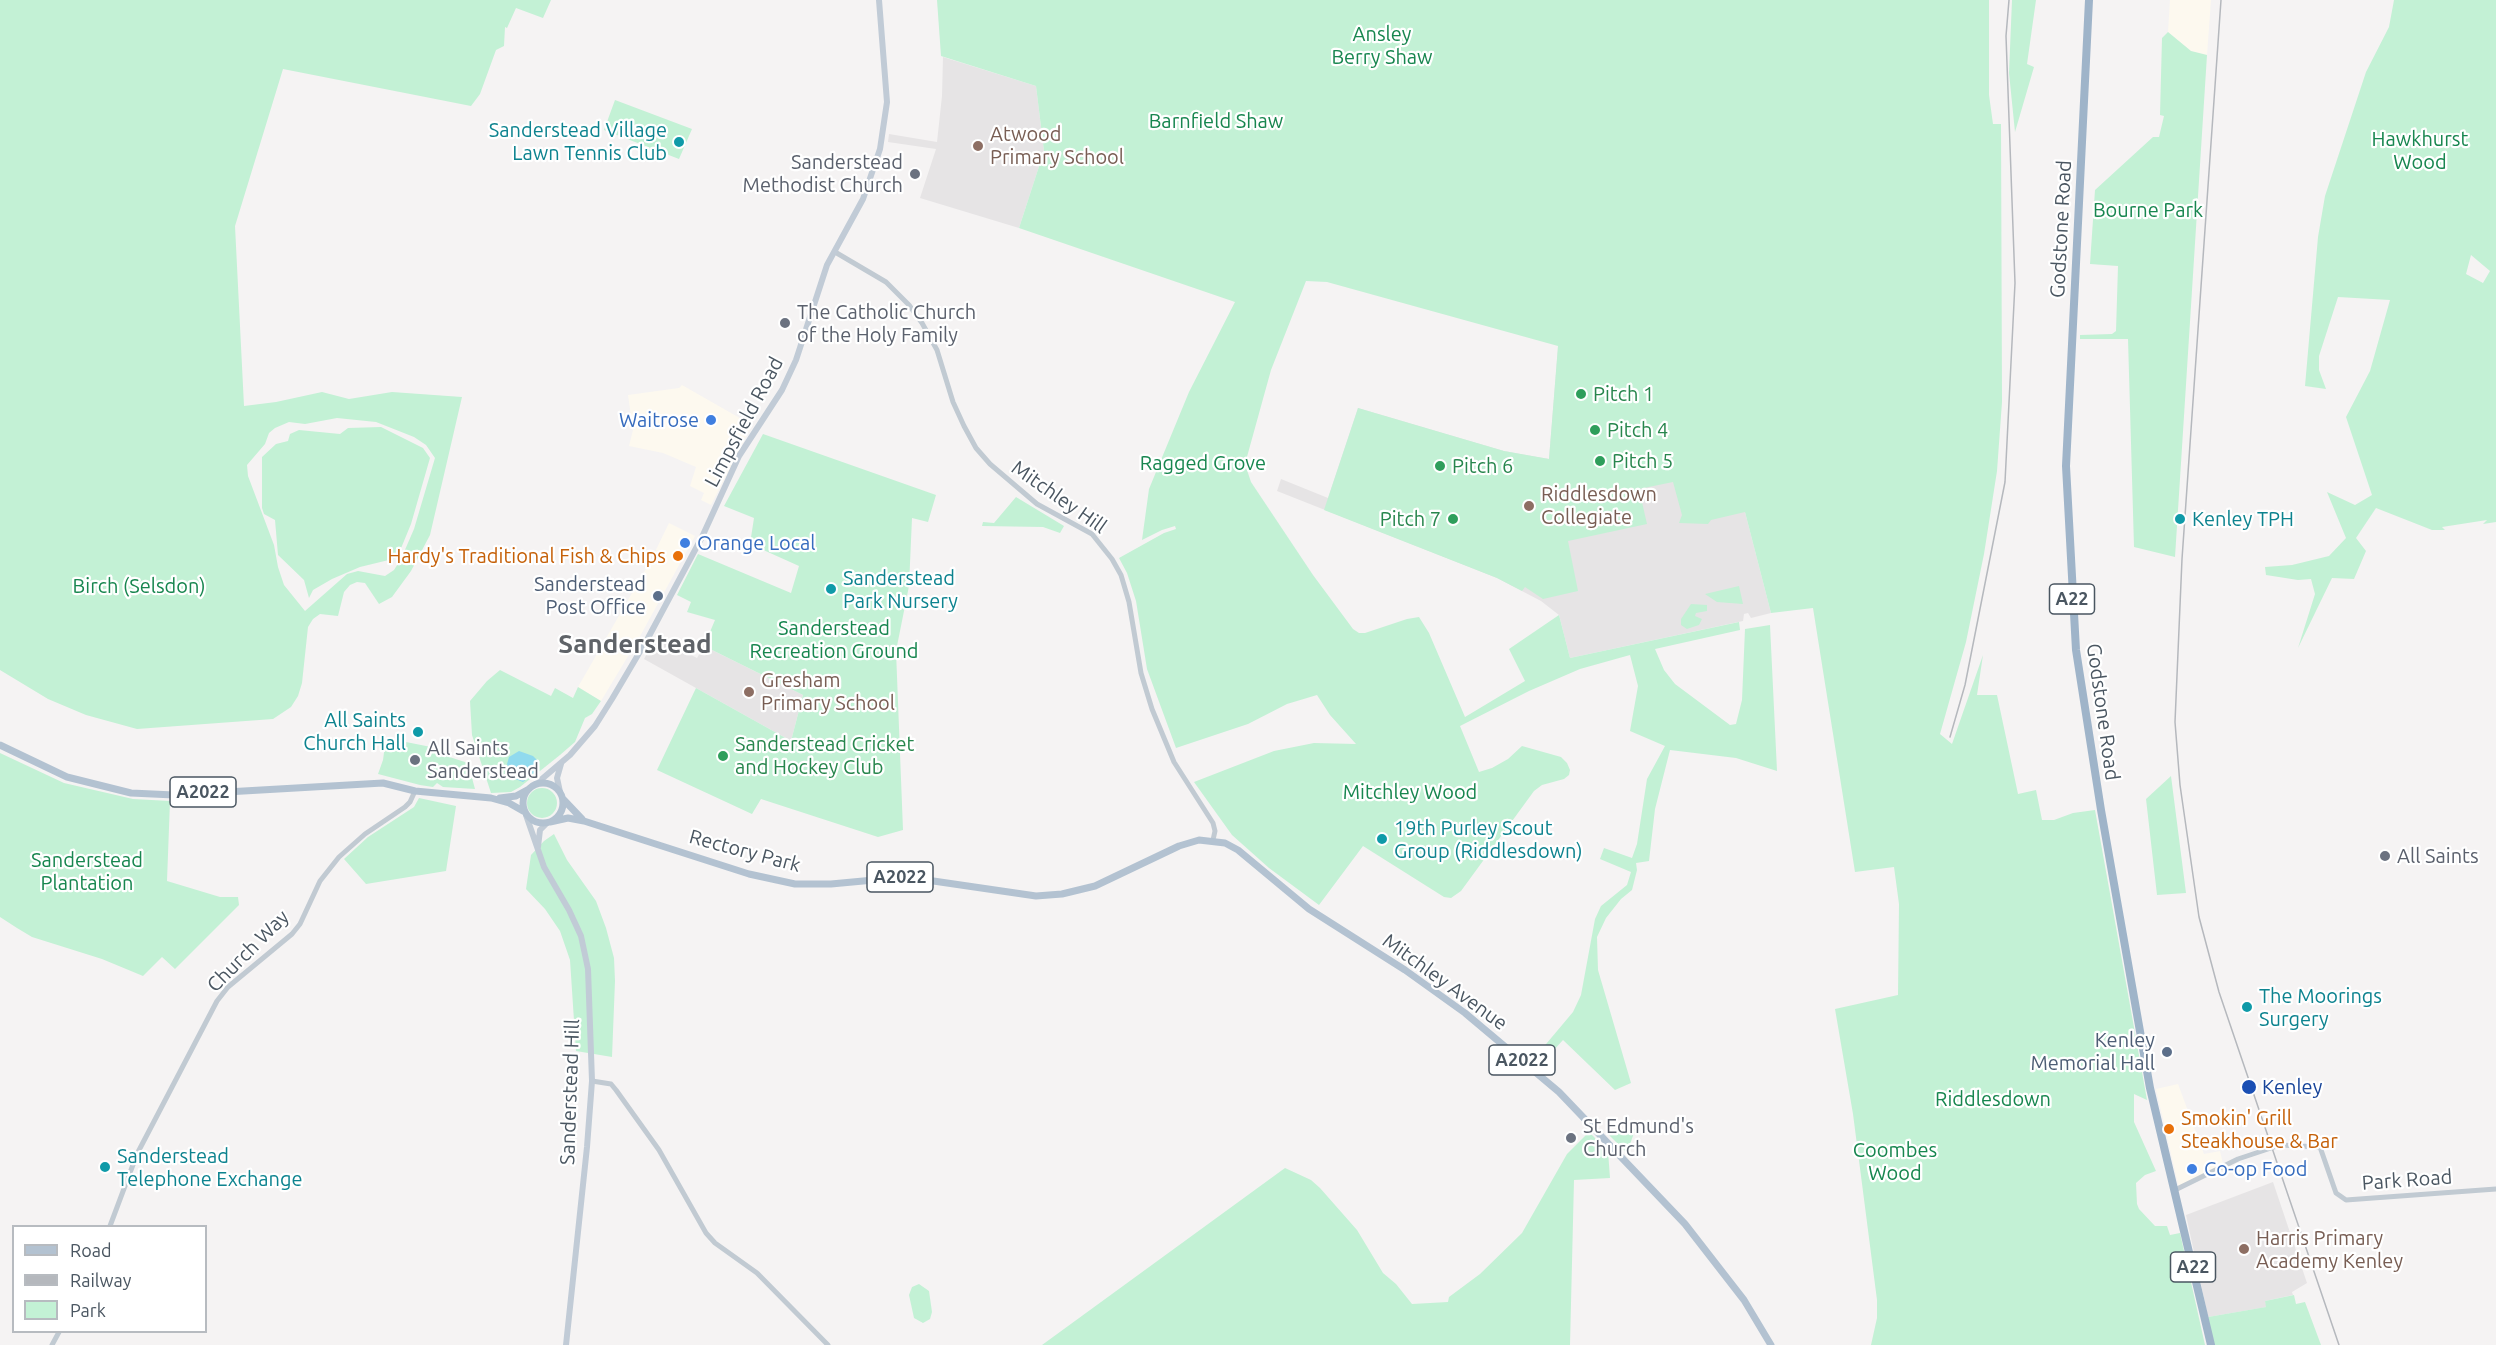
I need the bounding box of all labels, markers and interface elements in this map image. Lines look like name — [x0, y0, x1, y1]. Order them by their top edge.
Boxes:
park label: Ansley Berry Shaw — [1331, 22, 1433, 69]
park label: Barnfield Shaw — [1149, 109, 1283, 133]
place label: Sanderstead Village Lawn Tennis Club — [489, 118, 667, 165]
place label: Atwood Primary School — [990, 122, 1124, 169]
park label: Hawkhurst Wood — [2372, 127, 2468, 174]
marker: Sanderstead Village Lawn Tennis Club — [672, 135, 686, 149]
marker: Atwood Primary School — [971, 139, 985, 153]
place label: Sanderstead Methodist Church — [743, 150, 903, 197]
street label: Godstone Road — [2045, 159, 2077, 299]
marker: Sanderstead Methodist Church — [908, 167, 922, 181]
park label: Bourne Park — [2093, 198, 2203, 222]
place label: The Catholic Church of the Holy Family — [797, 300, 976, 347]
marker: The Catholic Church of the Holy Family — [778, 316, 792, 330]
street label: Limpsfield Road — [700, 353, 788, 491]
place label: Pitch 1 — [1593, 382, 1654, 406]
marker: Pitch 1 — [1574, 387, 1588, 401]
place label: Waitrose — [619, 408, 699, 432]
marker: Waitrose — [704, 413, 718, 427]
place label: Pitch 4 — [1607, 418, 1668, 442]
marker: Pitch 4 — [1588, 423, 1602, 437]
place label: Pitch 5 — [1612, 449, 1673, 473]
park label: Ragged Grove — [1140, 451, 1266, 475]
place label: Pitch 6 — [1452, 454, 1513, 478]
marker: Pitch 5 — [1593, 454, 1607, 468]
street label: Mitchley Hill — [1007, 455, 1111, 539]
marker: Pitch 6 — [1433, 459, 1447, 473]
place label: Riddlesdown Collegiate — [1541, 482, 1657, 529]
marker: Riddlesdown Collegiate — [1522, 499, 1536, 513]
place label: Pitch 7 — [1380, 507, 1441, 531]
place label: Kenley TPH — [2192, 507, 2294, 531]
marker: Pitch 7 — [1446, 512, 1460, 526]
marker: Kenley TPH — [2173, 512, 2187, 526]
place label: Orange Local — [697, 531, 816, 555]
marker: Orange Local — [678, 536, 692, 550]
place label: Hardy's Traditional Fish & Chips — [387, 544, 666, 568]
marker: Hardy's Traditional Fish & Chips — [671, 549, 685, 563]
place label: Sanderstead Park Nursery — [843, 566, 958, 613]
place label: Sanderstead Post Office — [534, 572, 646, 619]
park label: Birch (Selsdon) — [73, 574, 205, 598]
marker: Sanderstead Park Nursery — [824, 582, 838, 596]
road number: A22 — [2050, 584, 2094, 614]
marker: Sanderstead Post Office — [651, 589, 665, 603]
park label: Sanderstead Recreation Ground — [749, 616, 919, 663]
district label: Sanderstead — [558, 628, 712, 660]
street label: Godstone Road — [2082, 642, 2124, 782]
place label: Gresham Primary School — [761, 668, 895, 715]
marker: Gresham Primary School — [742, 685, 756, 699]
place label: All Saints Church Hall — [303, 708, 406, 755]
marker: All Saints Church Hall — [411, 725, 425, 739]
place label: Sanderstead Cricket and Hockey Club — [735, 732, 914, 779]
place label: All Saints Sanderstead — [427, 736, 539, 783]
marker: Sanderstead Cricket and Hockey Club — [716, 749, 730, 763]
marker: All Saints Sanderstead — [408, 753, 422, 767]
road number: A2022 — [170, 777, 236, 807]
park label: Mitchley Wood — [1343, 780, 1477, 804]
place label: 19th Purley Scout Group (Riddlesdown) — [1394, 816, 1583, 863]
street label: Rectory Park — [687, 825, 803, 877]
marker: 19th Purley Scout Group (Riddlesdown) — [1375, 832, 1389, 846]
place label: All Saints — [2397, 844, 2479, 868]
park label: Sanderstead Plantation — [31, 848, 143, 895]
marker: All Saints — [2378, 849, 2392, 863]
road number: A2022 — [867, 862, 933, 892]
street label: Church Way — [202, 905, 294, 997]
street label: Mitchley Avenue — [1378, 929, 1512, 1035]
place label: The Moorings Surgery — [2259, 984, 2382, 1031]
marker: The Moorings Surgery — [2240, 1000, 2254, 1014]
street label: Sanderstead Hill — [555, 1019, 585, 1165]
place label: Kenley Memorial Hall — [2030, 1028, 2155, 1075]
road number: A2022 — [1489, 1045, 1555, 1075]
marker: Kenley Memorial Hall — [2160, 1045, 2174, 1059]
place label: Kenley — [2262, 1075, 2322, 1099]
marker: Kenley — [2240, 1078, 2258, 1096]
park label: Riddlesdown — [1935, 1087, 2051, 1111]
place label: Smokin' Grill Steakhouse & Bar — [2181, 1106, 2338, 1153]
place label: St Edmund's Church — [1583, 1114, 1694, 1161]
marker: Smokin' Grill Steakhouse & Bar — [2162, 1122, 2176, 1136]
marker: St Edmund's Church — [1564, 1131, 1578, 1145]
park label: Coombes Wood — [1853, 1138, 1937, 1185]
place label: Sanderstead Telephone Exchange — [117, 1144, 303, 1191]
place label: Co-op Food — [2204, 1157, 2307, 1181]
marker: Sanderstead Telephone Exchange — [98, 1160, 112, 1174]
marker: Co-op Food — [2185, 1162, 2199, 1176]
street label: Park Road — [2361, 1165, 2453, 1195]
legend — [12, 1225, 207, 1333]
place label: Harris Primary Academy Kenley — [2256, 1226, 2403, 1273]
text: Road — [70, 1240, 112, 1260]
marker: Harris Primary Academy Kenley — [2237, 1242, 2251, 1256]
road number: A22 — [2170, 1252, 2216, 1282]
text: Railway — [70, 1270, 131, 1290]
text: Park — [70, 1300, 106, 1320]

